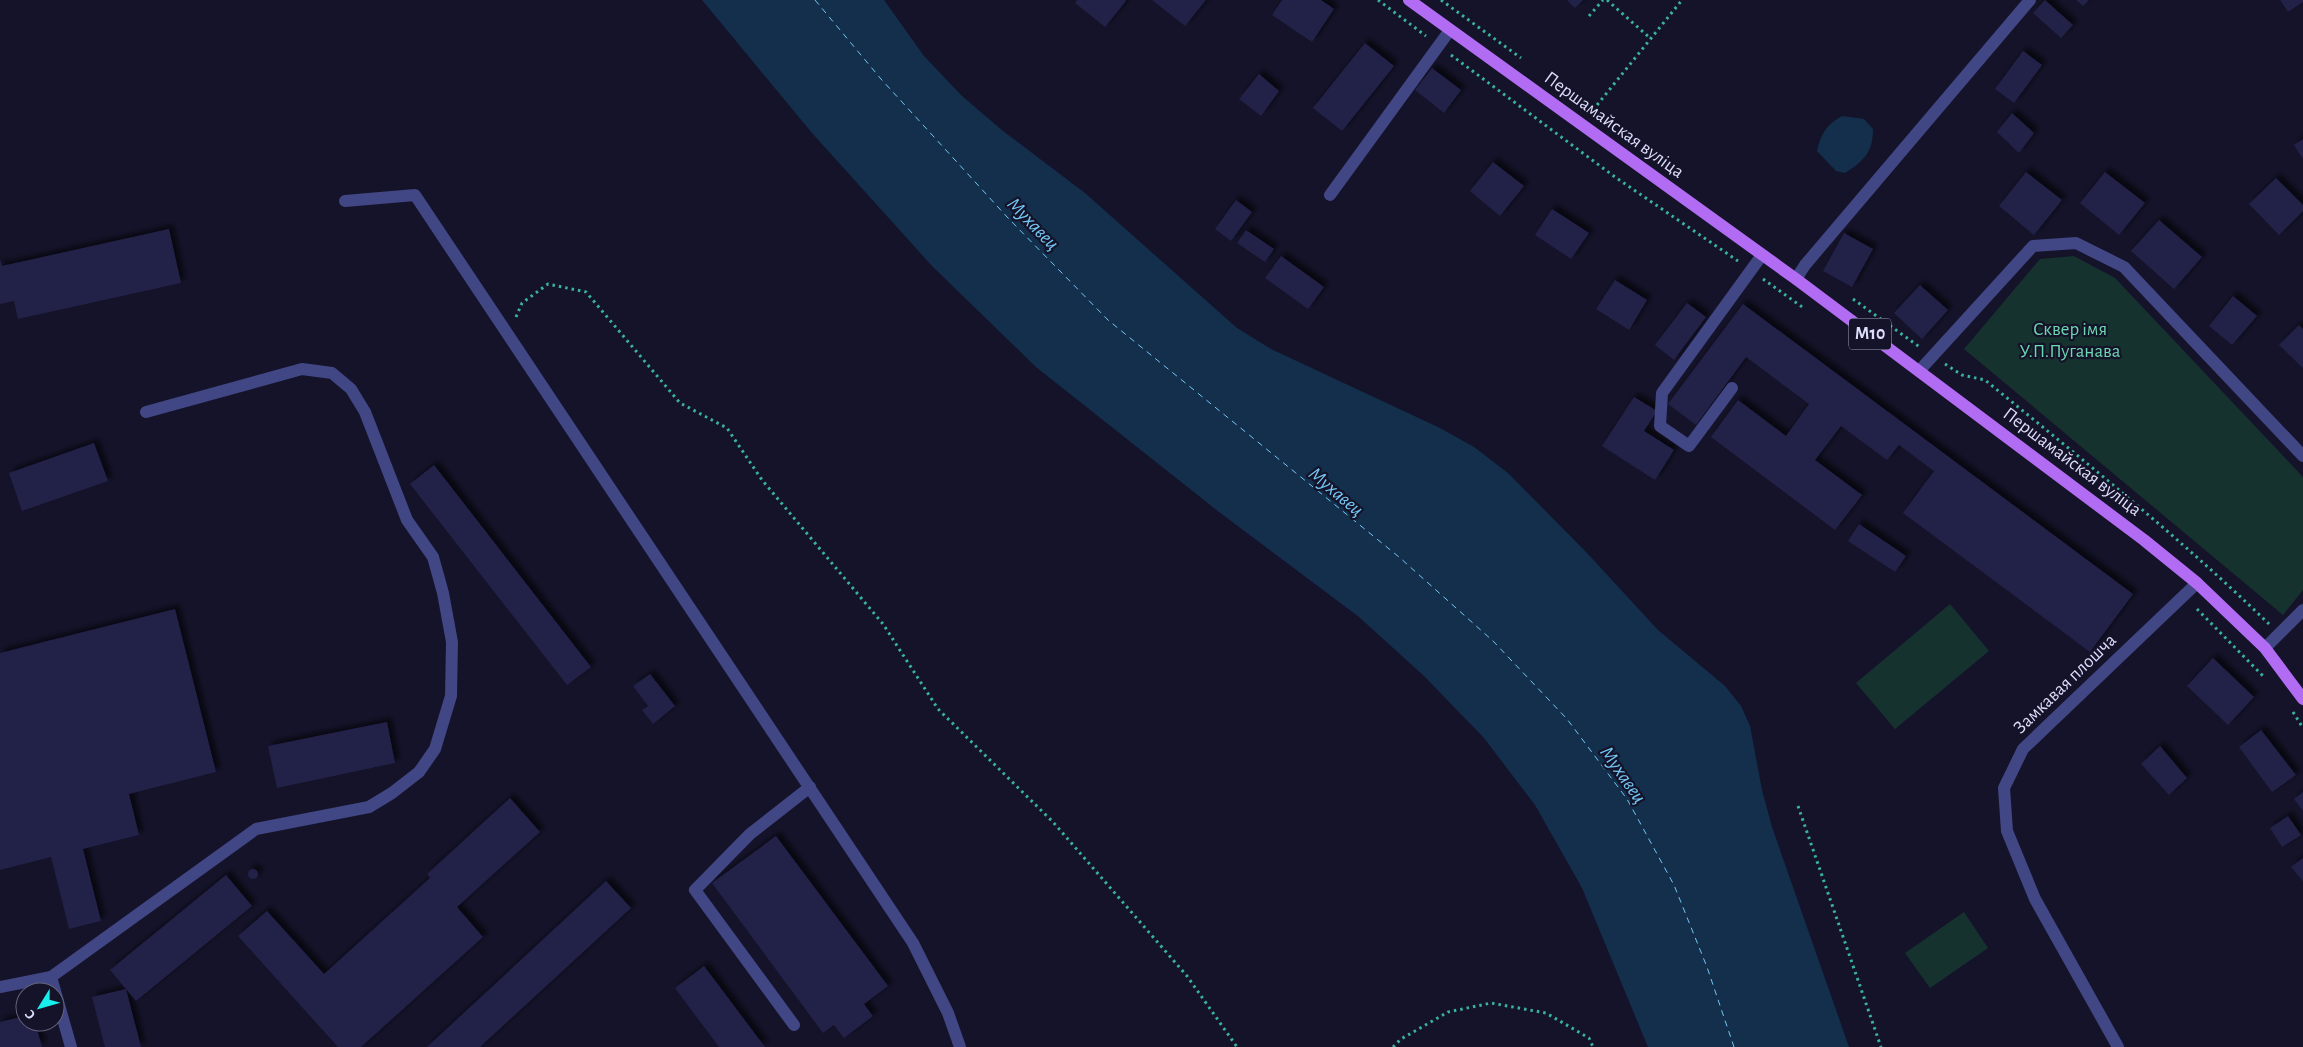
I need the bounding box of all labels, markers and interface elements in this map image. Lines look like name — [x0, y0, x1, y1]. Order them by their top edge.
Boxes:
street label: Першамайская вуліца — [1541, 68, 1688, 182]
water label: Мухавец — [1003, 194, 1063, 254]
road number: М10 — [1849, 318, 1891, 349]
park label: Сквер імя У.П.Пуганава — [2019, 320, 2121, 361]
street label: Першамайская вуліца — [1999, 404, 2145, 520]
water label: Мухавец — [1305, 464, 1367, 520]
street label: Замкавая плошча — [2010, 630, 2120, 738]
water label: Мухавец — [1596, 743, 1650, 807]
north arrow — [15, 982, 65, 1032]
text: С — [22, 1007, 38, 1022]

